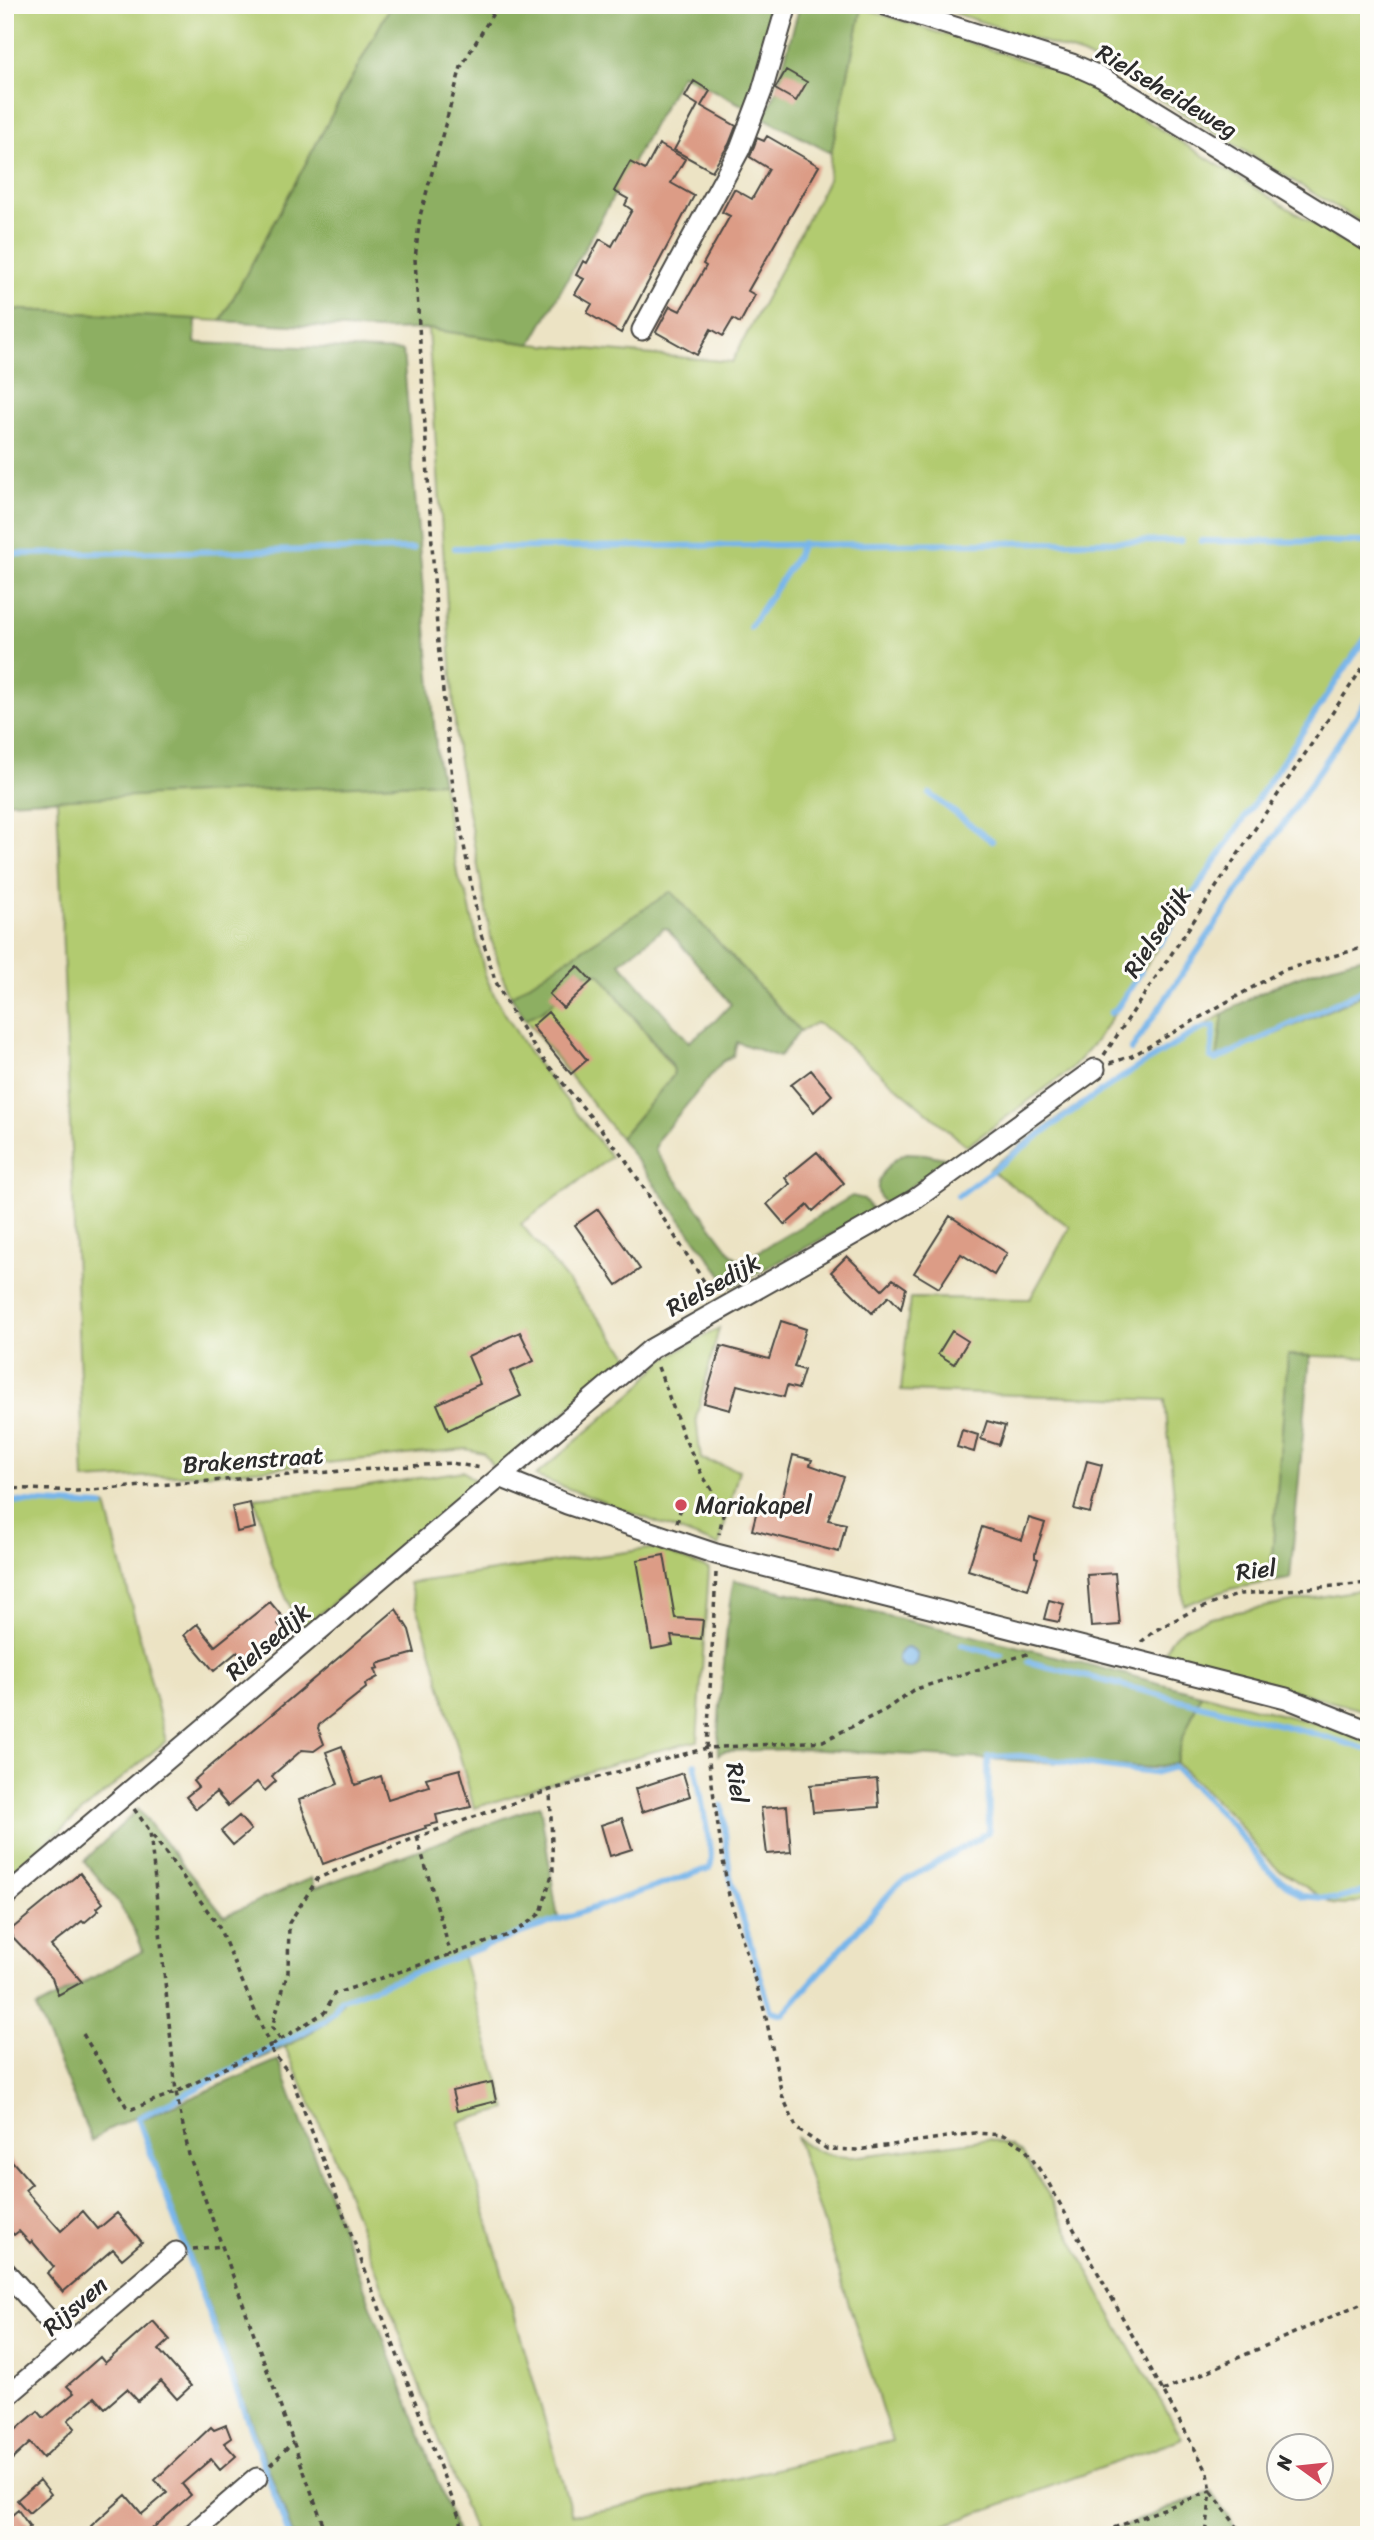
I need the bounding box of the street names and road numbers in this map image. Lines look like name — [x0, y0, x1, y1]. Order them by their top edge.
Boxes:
street label: Rielseheideweg — [1088, 32, 1246, 150]
street label: Rielsedijk — [1111, 877, 1203, 987]
street label: Rielsedijk — [658, 1242, 768, 1328]
street label: Brakenstraat — [181, 1434, 325, 1486]
street label: Riel — [1233, 1547, 1280, 1593]
street label: Rielsedijk — [215, 1592, 321, 1692]
street label: Riel — [713, 1760, 761, 1807]
street label: Rijsven — [32, 2265, 118, 2347]

